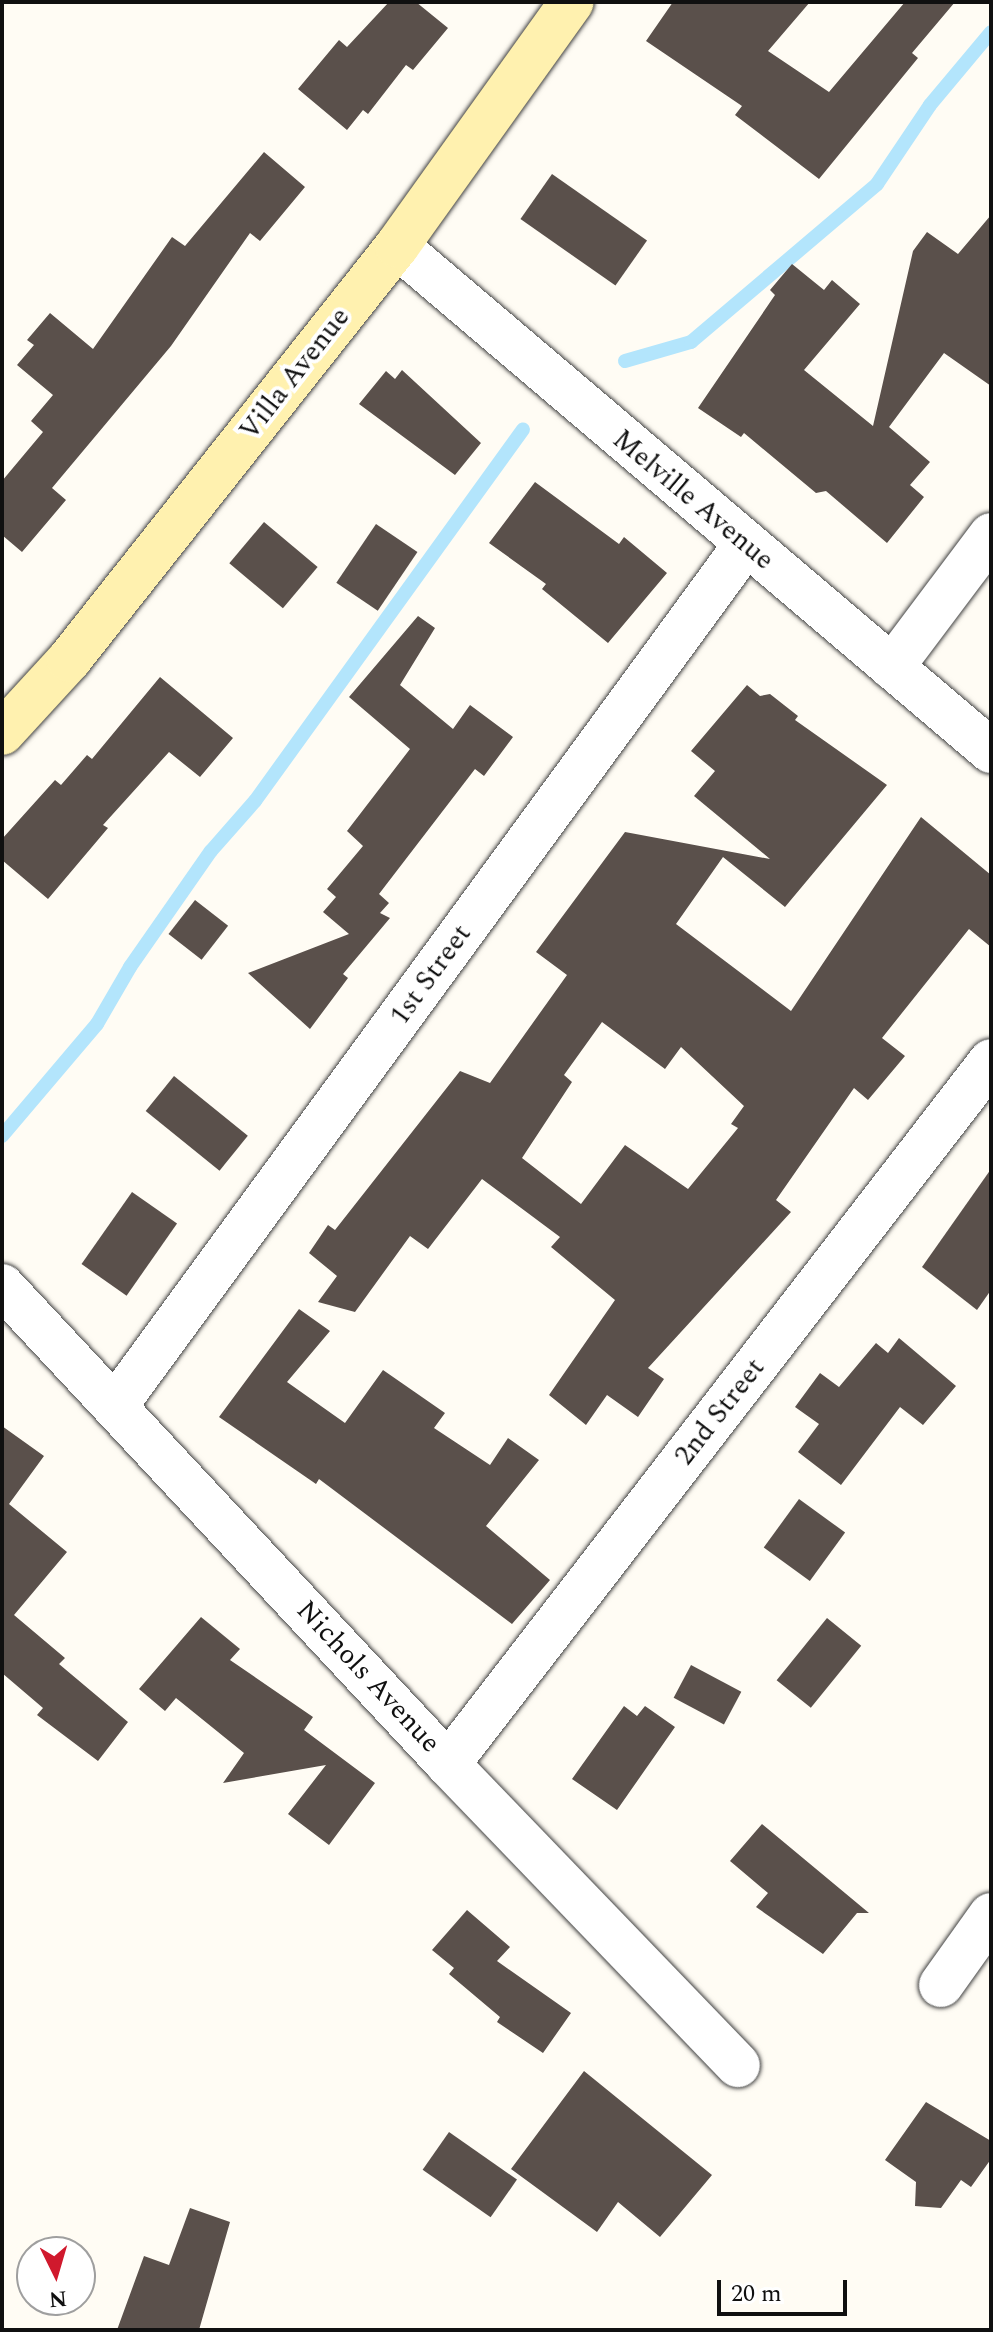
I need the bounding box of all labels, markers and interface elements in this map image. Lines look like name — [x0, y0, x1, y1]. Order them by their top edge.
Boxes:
street label: Villa Avenue — [233, 301, 357, 447]
street label: Melville Avenue — [605, 423, 781, 577]
street label: 1st Street — [383, 918, 479, 1032]
street label: 2nd Street — [668, 1352, 772, 1472]
street label: Nichols Avenue — [289, 1594, 447, 1760]
north arrow — [16, 2236, 96, 2316]
scale bar — [721, 2264, 851, 2314]
text: 20 m — [731, 2276, 782, 2312]
text: N — [48, 2281, 68, 2316]

